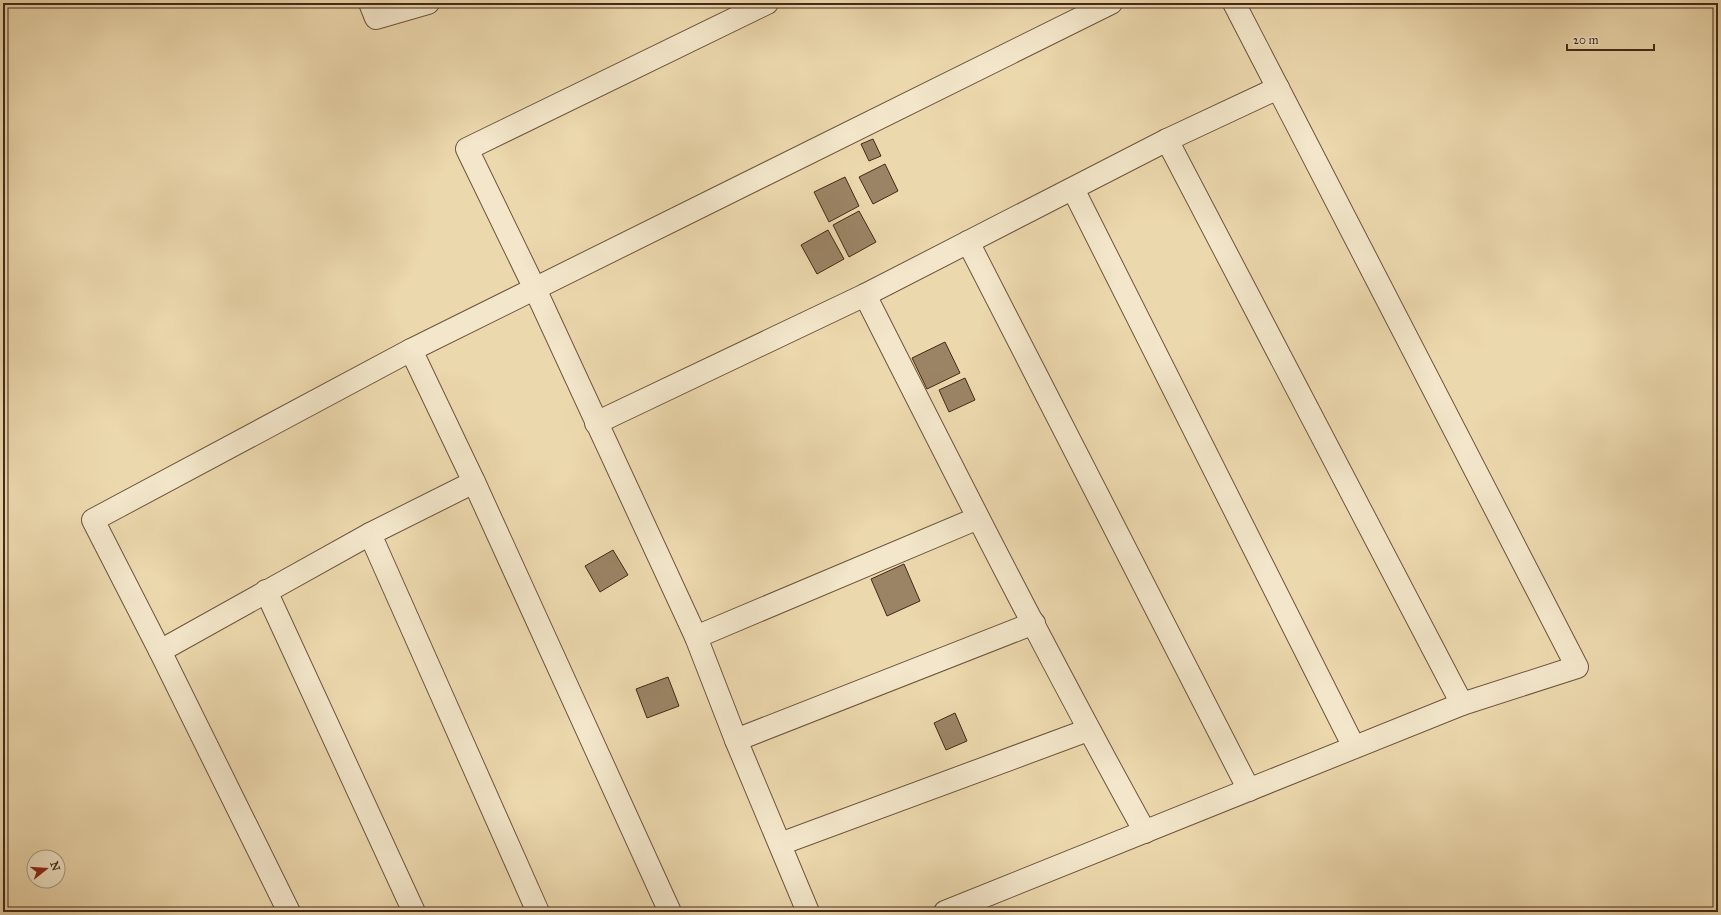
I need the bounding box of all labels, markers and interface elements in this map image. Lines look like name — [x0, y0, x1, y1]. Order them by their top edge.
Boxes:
scale bar — [1567, 26, 1654, 52]
text: 20 m — [1573, 33, 1599, 47]
north arrow — [26, 849, 66, 889]
text: N — [48, 860, 63, 873]

